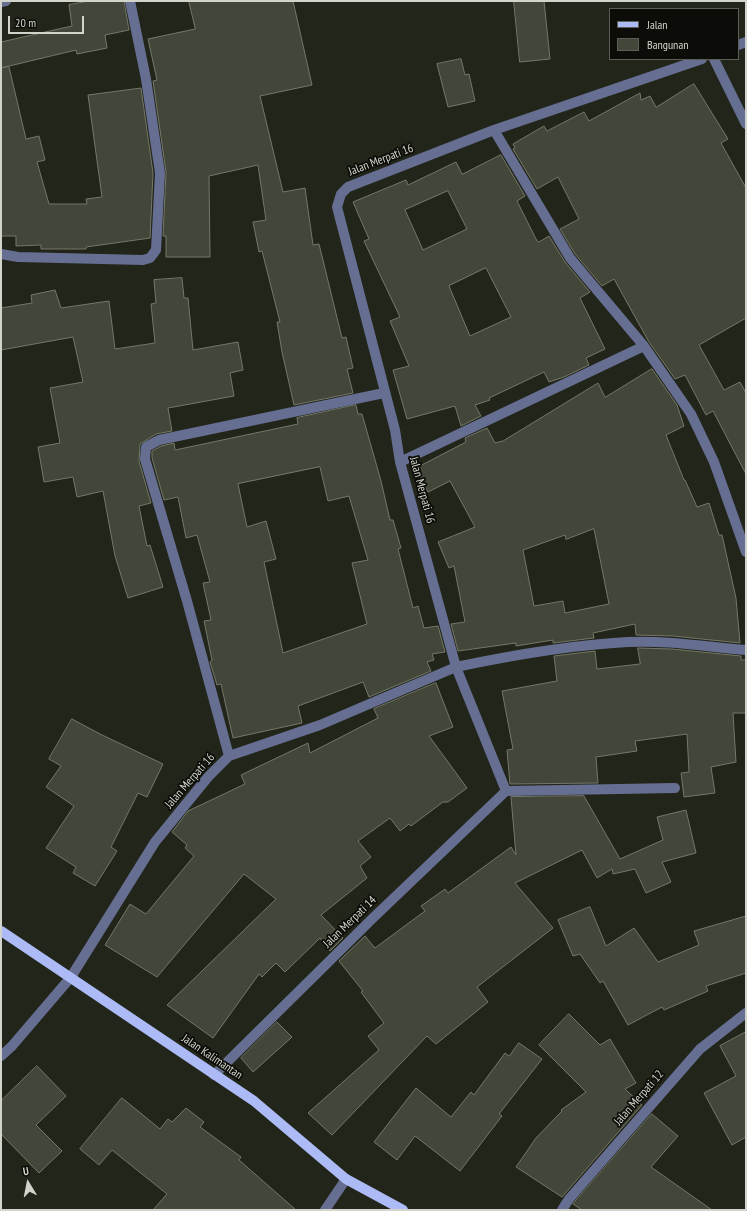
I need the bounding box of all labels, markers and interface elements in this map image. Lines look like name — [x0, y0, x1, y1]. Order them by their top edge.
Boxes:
scale bar — [10, 8, 86, 34]
legend — [609, 8, 739, 60]
text: 20 m — [15, 15, 36, 30]
text: Jalan — [647, 17, 668, 32]
text: Bangunan — [647, 37, 688, 52]
street label: Jalan Merpati 16 — [347, 141, 415, 179]
street label: Jalan Merpati 16 — [406, 455, 438, 525]
street label: Jalan Merpati 16 — [162, 751, 218, 811]
street label: Jalan Merpati 14 — [320, 893, 380, 951]
street label: Jalan Kalimantan — [179, 1031, 245, 1083]
street label: Jalan Merpati 12 — [611, 1068, 667, 1128]
north arrow — [8, 1163, 48, 1203]
text: U — [22, 1164, 30, 1179]

